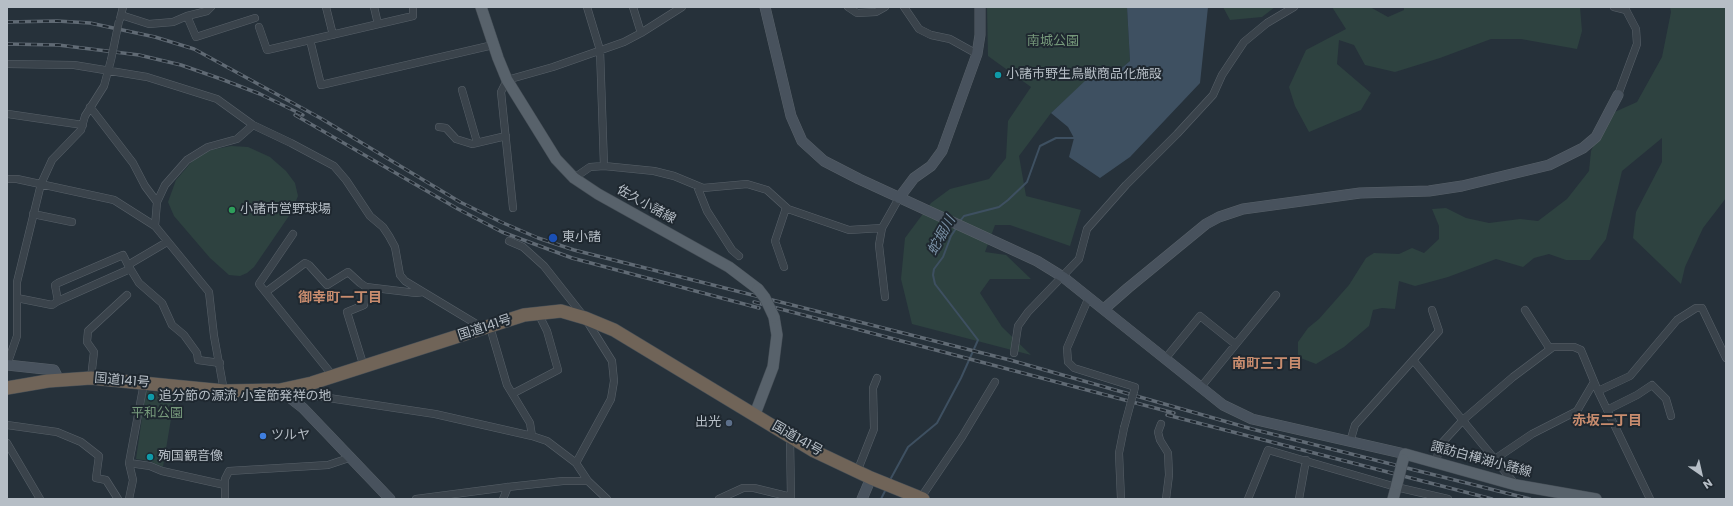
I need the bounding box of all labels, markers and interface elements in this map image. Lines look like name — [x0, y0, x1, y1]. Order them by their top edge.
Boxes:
park label: 南城公園 — [1027, 34, 1079, 50]
place label: 小諸市野生鳥獣商品化施設 — [1006, 67, 1162, 83]
marker: 小諸市野生鳥獣商品化施設 — [993, 70, 1003, 80]
street label: 佐久小諸線 — [614, 182, 678, 228]
place label: 小諸市営野球場 — [240, 202, 331, 218]
marker: 小諸市営野球場 — [227, 205, 237, 215]
water label: 蛇堀川 — [924, 214, 960, 258]
place label: 東小諸 — [562, 230, 601, 246]
marker: 東小諸 — [547, 232, 559, 244]
district label: 御幸町一丁目 — [298, 290, 382, 306]
street label: 国道141号 — [456, 312, 514, 344]
district label: 南町三丁目 — [1232, 356, 1302, 372]
street label: 国道141号 — [94, 371, 150, 391]
place label: 追分節の源流 小室節発祥の地 — [159, 389, 331, 405]
marker: 追分節の源流 小室節発祥の地 — [146, 392, 156, 402]
park label: 平和公園 — [131, 406, 183, 422]
district label: 赤坂二丁目 — [1572, 413, 1642, 429]
place label: 出光 — [695, 415, 721, 431]
marker: 出光 — [724, 418, 734, 428]
street label: 国道141号 — [769, 418, 825, 460]
place label: ツルヤ — [271, 428, 310, 444]
marker: ツルヤ — [258, 431, 268, 441]
street label: 諏訪白樺湖小諸線 — [1429, 439, 1533, 481]
place label: 殉国観音像 — [158, 449, 223, 465]
marker: 殉国観音像 — [145, 452, 155, 462]
north arrow — [1681, 454, 1721, 494]
text: N — [1700, 475, 1716, 493]

